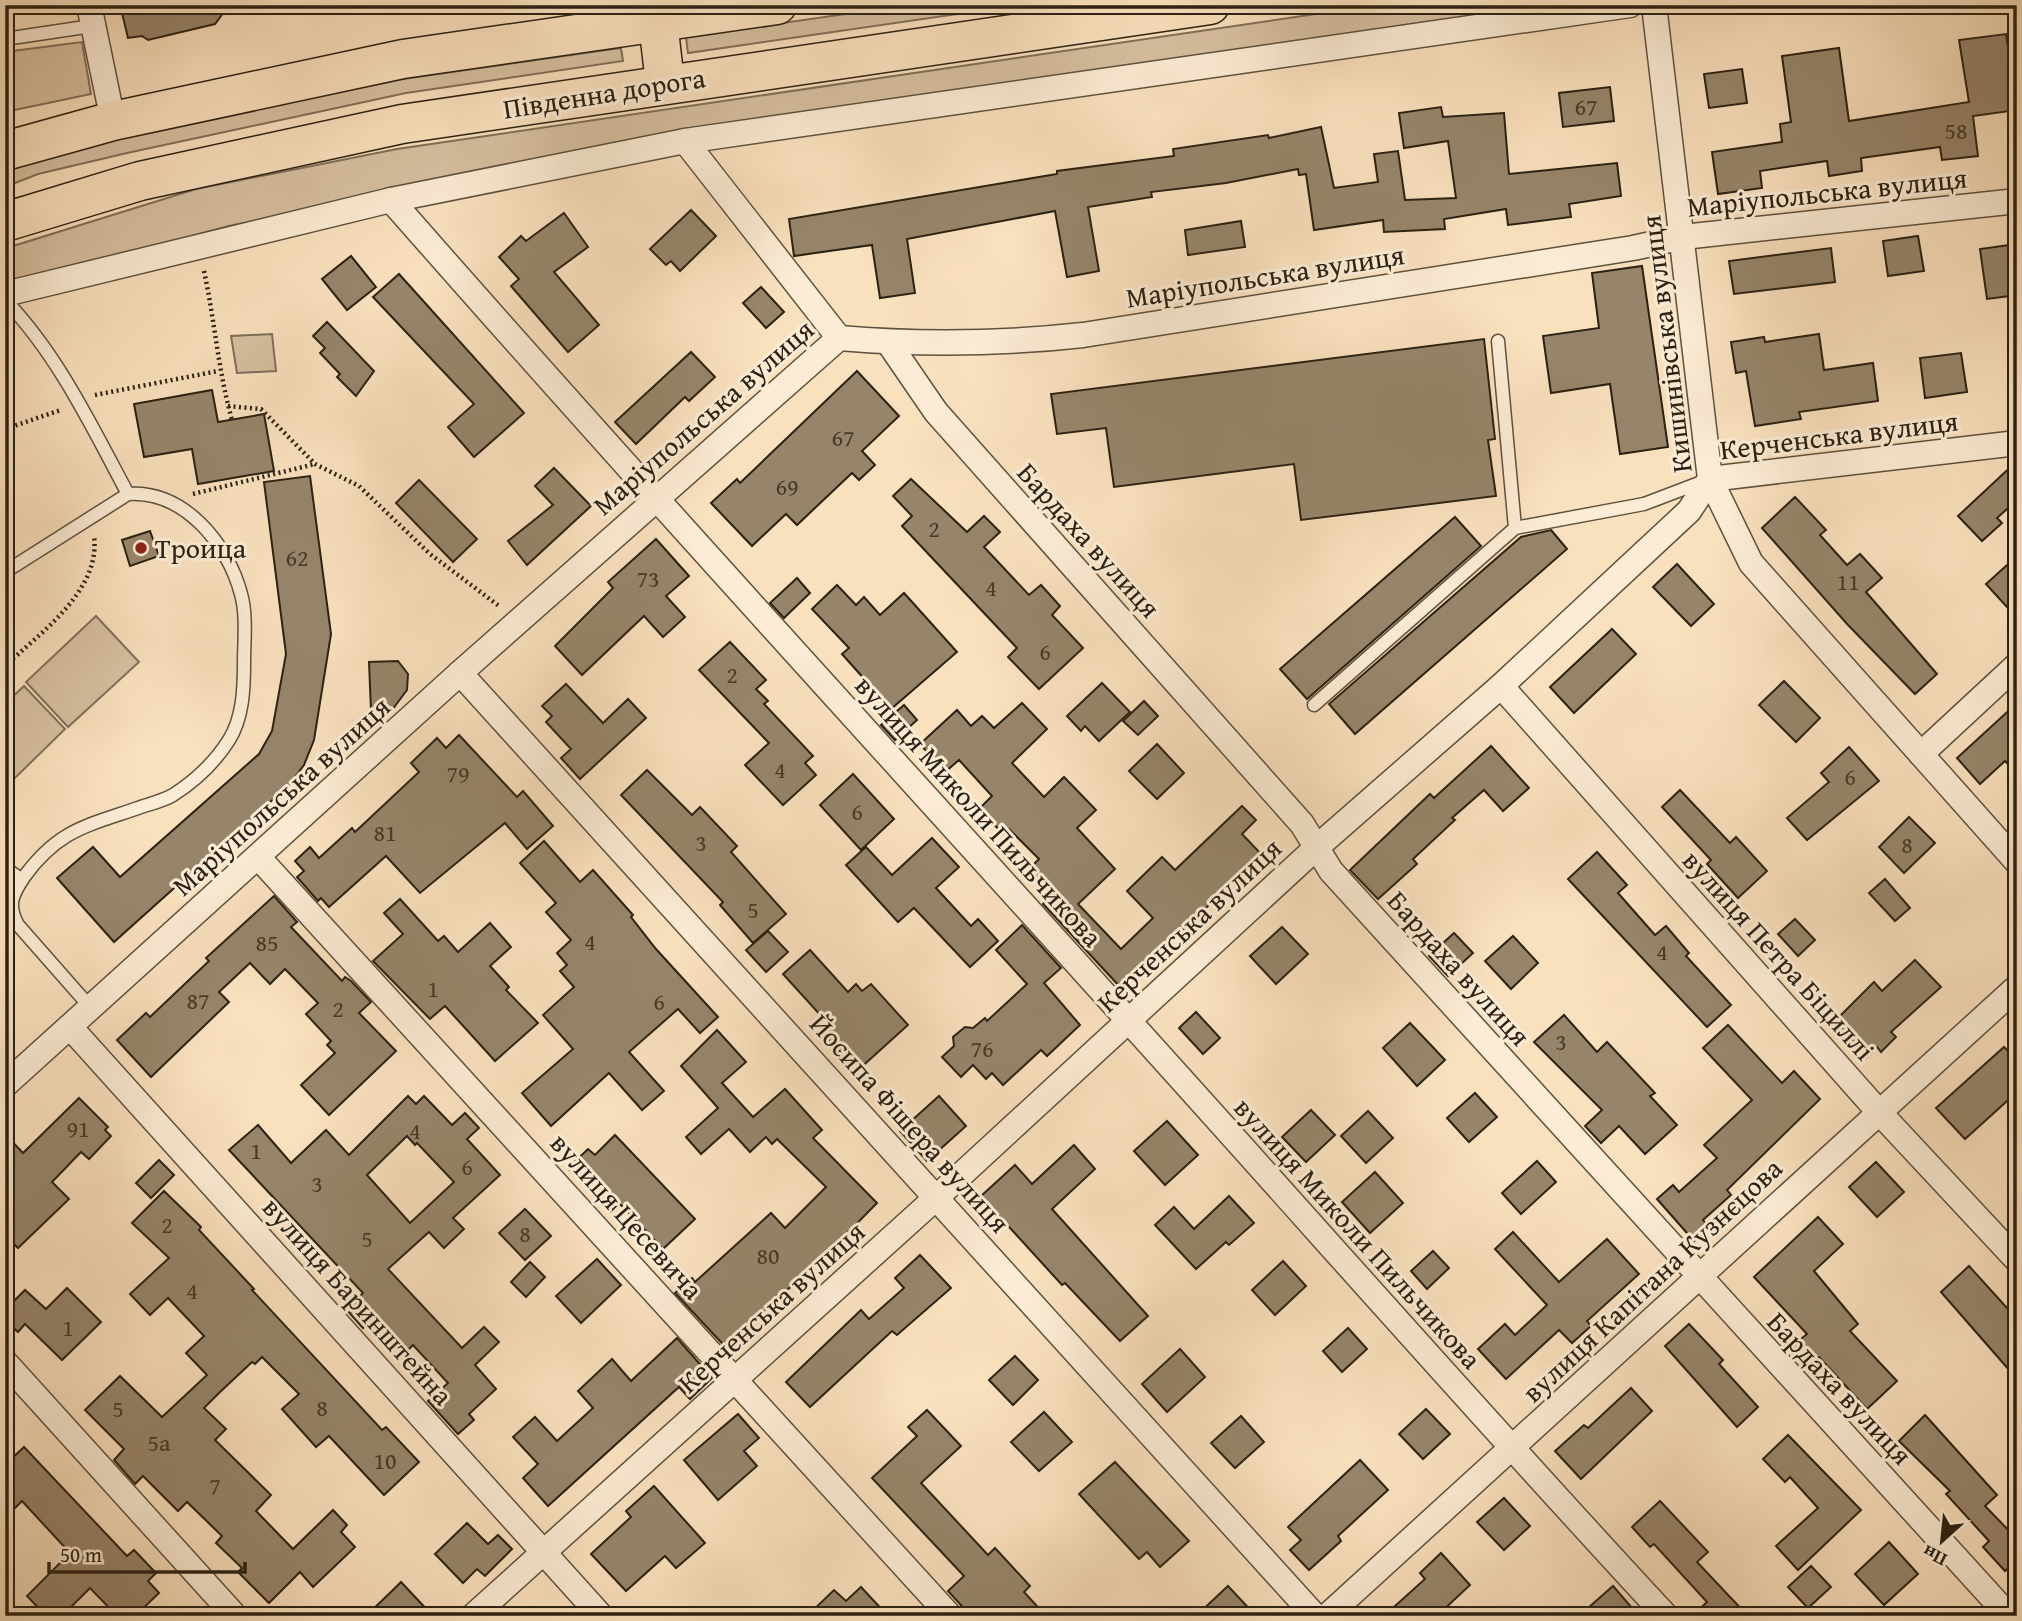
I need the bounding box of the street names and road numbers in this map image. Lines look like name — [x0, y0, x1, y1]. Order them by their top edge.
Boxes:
street label: Південна дорога — [500, 56, 709, 129]
street label: Маріупольська вулиця — [1685, 156, 1969, 227]
street label: Кишинівська вулиця — [1629, 213, 1702, 475]
street label: Маріупольська вулиця — [1123, 233, 1407, 318]
street label: Маріупольська вулиця — [583, 309, 822, 524]
street label: Керченська вулиця — [1717, 400, 1960, 469]
street label: Бардаха вулиця — [1008, 453, 1170, 626]
street label: вулиця Миколи Пильчикова — [846, 666, 1113, 956]
street label: Маріупольська вулиця — [162, 686, 399, 905]
street label: Керченська вулиця — [1087, 828, 1290, 1021]
street label: вулиця Петра Біциллі — [1674, 840, 1885, 1069]
street label: Бардаха вулиця — [1378, 881, 1540, 1054]
street label: Йосипа Фішера вулиця — [801, 1004, 1020, 1241]
street label: вулиця Миколи Пильчикова — [1225, 1088, 1492, 1378]
street label: вулиця Цесевича — [541, 1123, 714, 1309]
street label: вулиця Капітана Кузнєцова — [1512, 1147, 1791, 1411]
street label: вулиця Баринштейна — [254, 1188, 464, 1414]
street label: Керченська вулиця — [668, 1211, 873, 1402]
street label: Бардаха вулиця — [1758, 1302, 1922, 1474]

